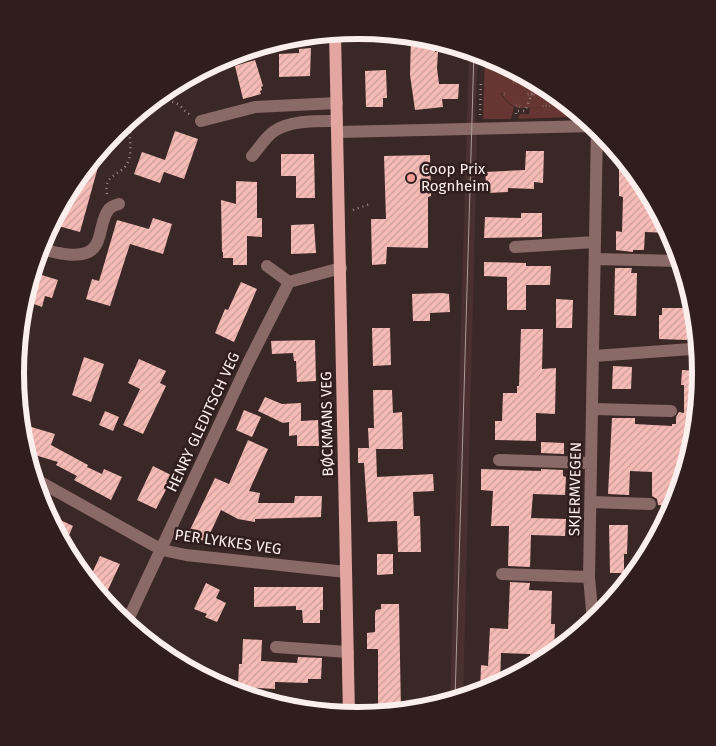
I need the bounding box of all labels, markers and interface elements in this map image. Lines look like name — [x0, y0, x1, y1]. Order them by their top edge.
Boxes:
place label: Coop Prix Rognheim — [421, 160, 489, 195]
marker: Coop Prix Rognheim — [405, 172, 417, 184]
street label: HENRY GLEDITSCH VEG — [163, 349, 243, 495]
street label: BØCKMANS VEG — [317, 371, 337, 477]
street label: SKJERMVEGEN — [565, 442, 585, 536]
street label: PER LYKKES VEG — [174, 526, 282, 558]

